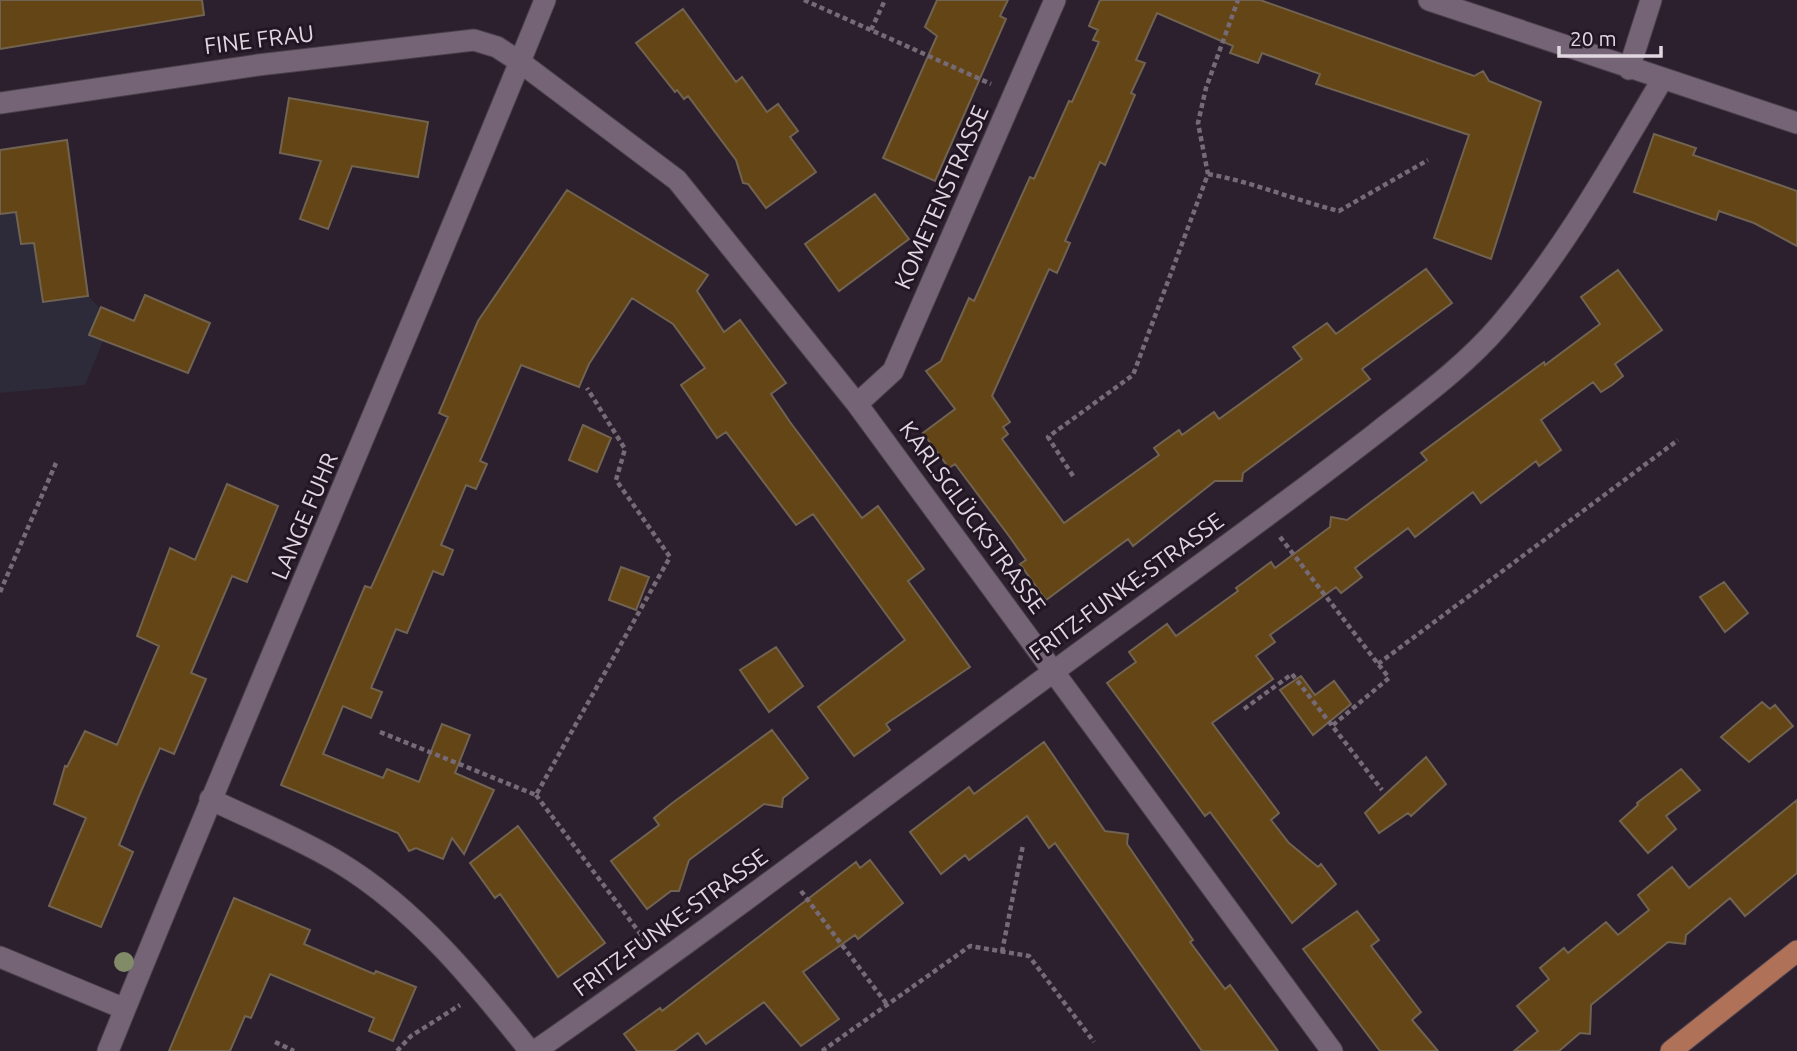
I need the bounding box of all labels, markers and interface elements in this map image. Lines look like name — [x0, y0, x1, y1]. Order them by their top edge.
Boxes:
scale bar — [1559, 14, 1660, 58]
street label: FINE FRAU — [203, 20, 315, 58]
text: 20 m — [1570, 26, 1617, 50]
street label: KOMETENSTRASSE — [889, 101, 993, 293]
street label: KARLSGLÜCKSTRASSE — [895, 416, 1051, 618]
street label: LANGE FUHR — [266, 449, 342, 583]
street label: FRITZ-FUNKE-STRASSE — [1024, 507, 1228, 665]
street label: FRITZ-FUNKE-STRASSE — [568, 843, 772, 1001]

